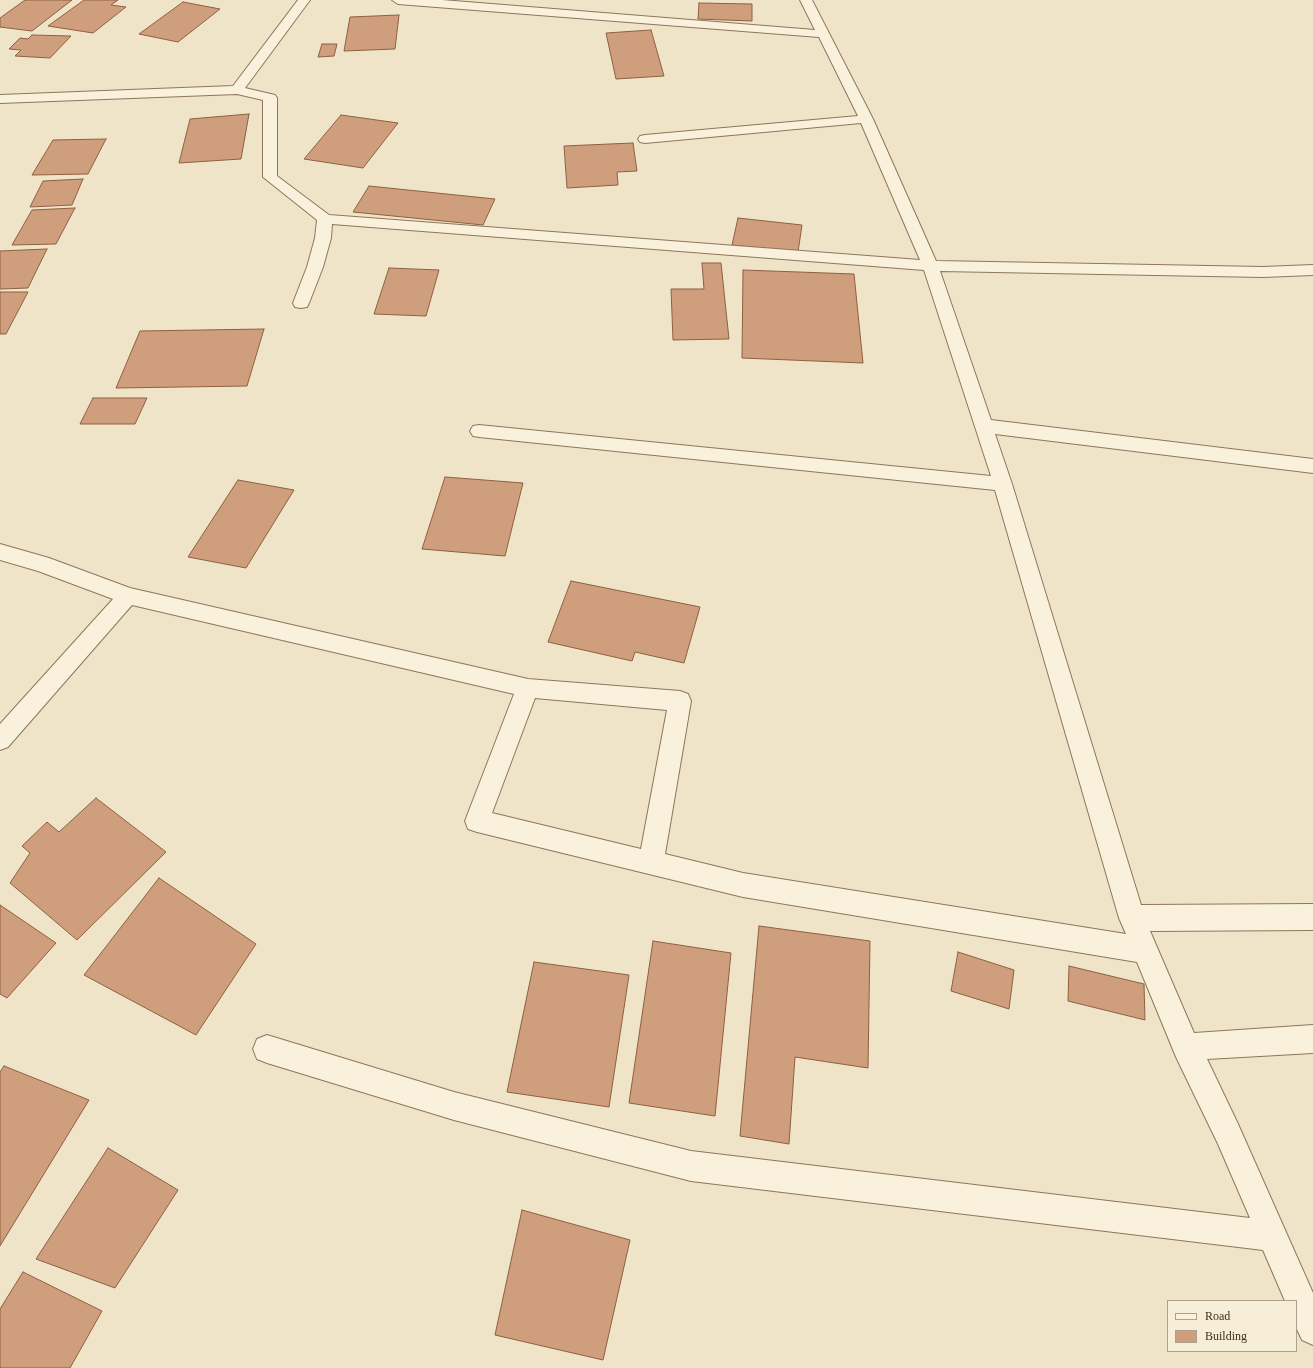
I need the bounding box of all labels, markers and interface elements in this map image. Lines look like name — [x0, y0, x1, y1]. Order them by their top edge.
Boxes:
legend — [1167, 1300, 1297, 1352]
text: Road — [1205, 1309, 1230, 1323]
text: Building — [1205, 1329, 1247, 1343]

